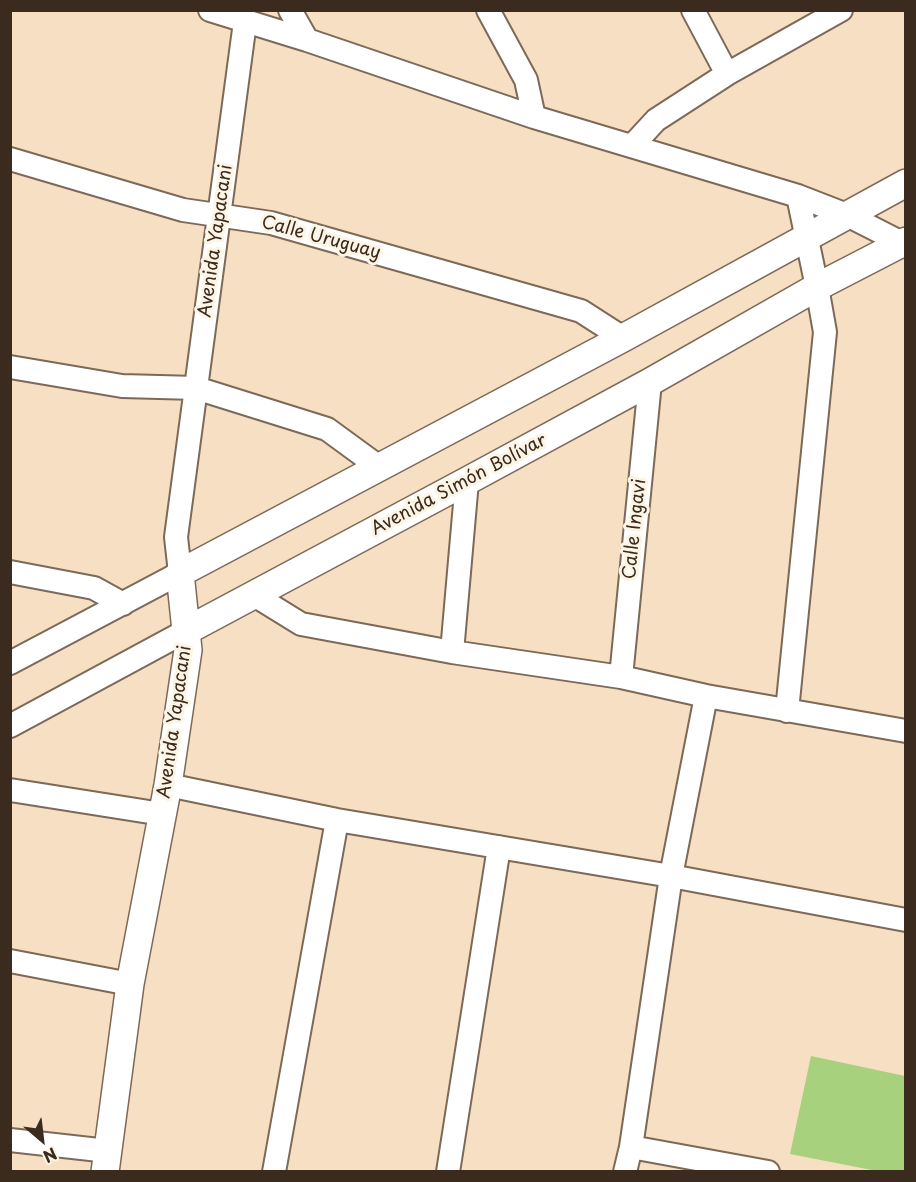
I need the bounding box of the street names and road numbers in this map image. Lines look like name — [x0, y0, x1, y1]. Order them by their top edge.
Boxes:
street label: Avenida Yapacani — [195, 163, 237, 319]
street label: Calle Uruguay — [259, 212, 383, 264]
street label: Avenida Simón Bolívar — [368, 430, 550, 540]
street label: Calle Ingavi — [619, 478, 651, 580]
street label: Avenida Yapacani — [154, 644, 196, 800]

